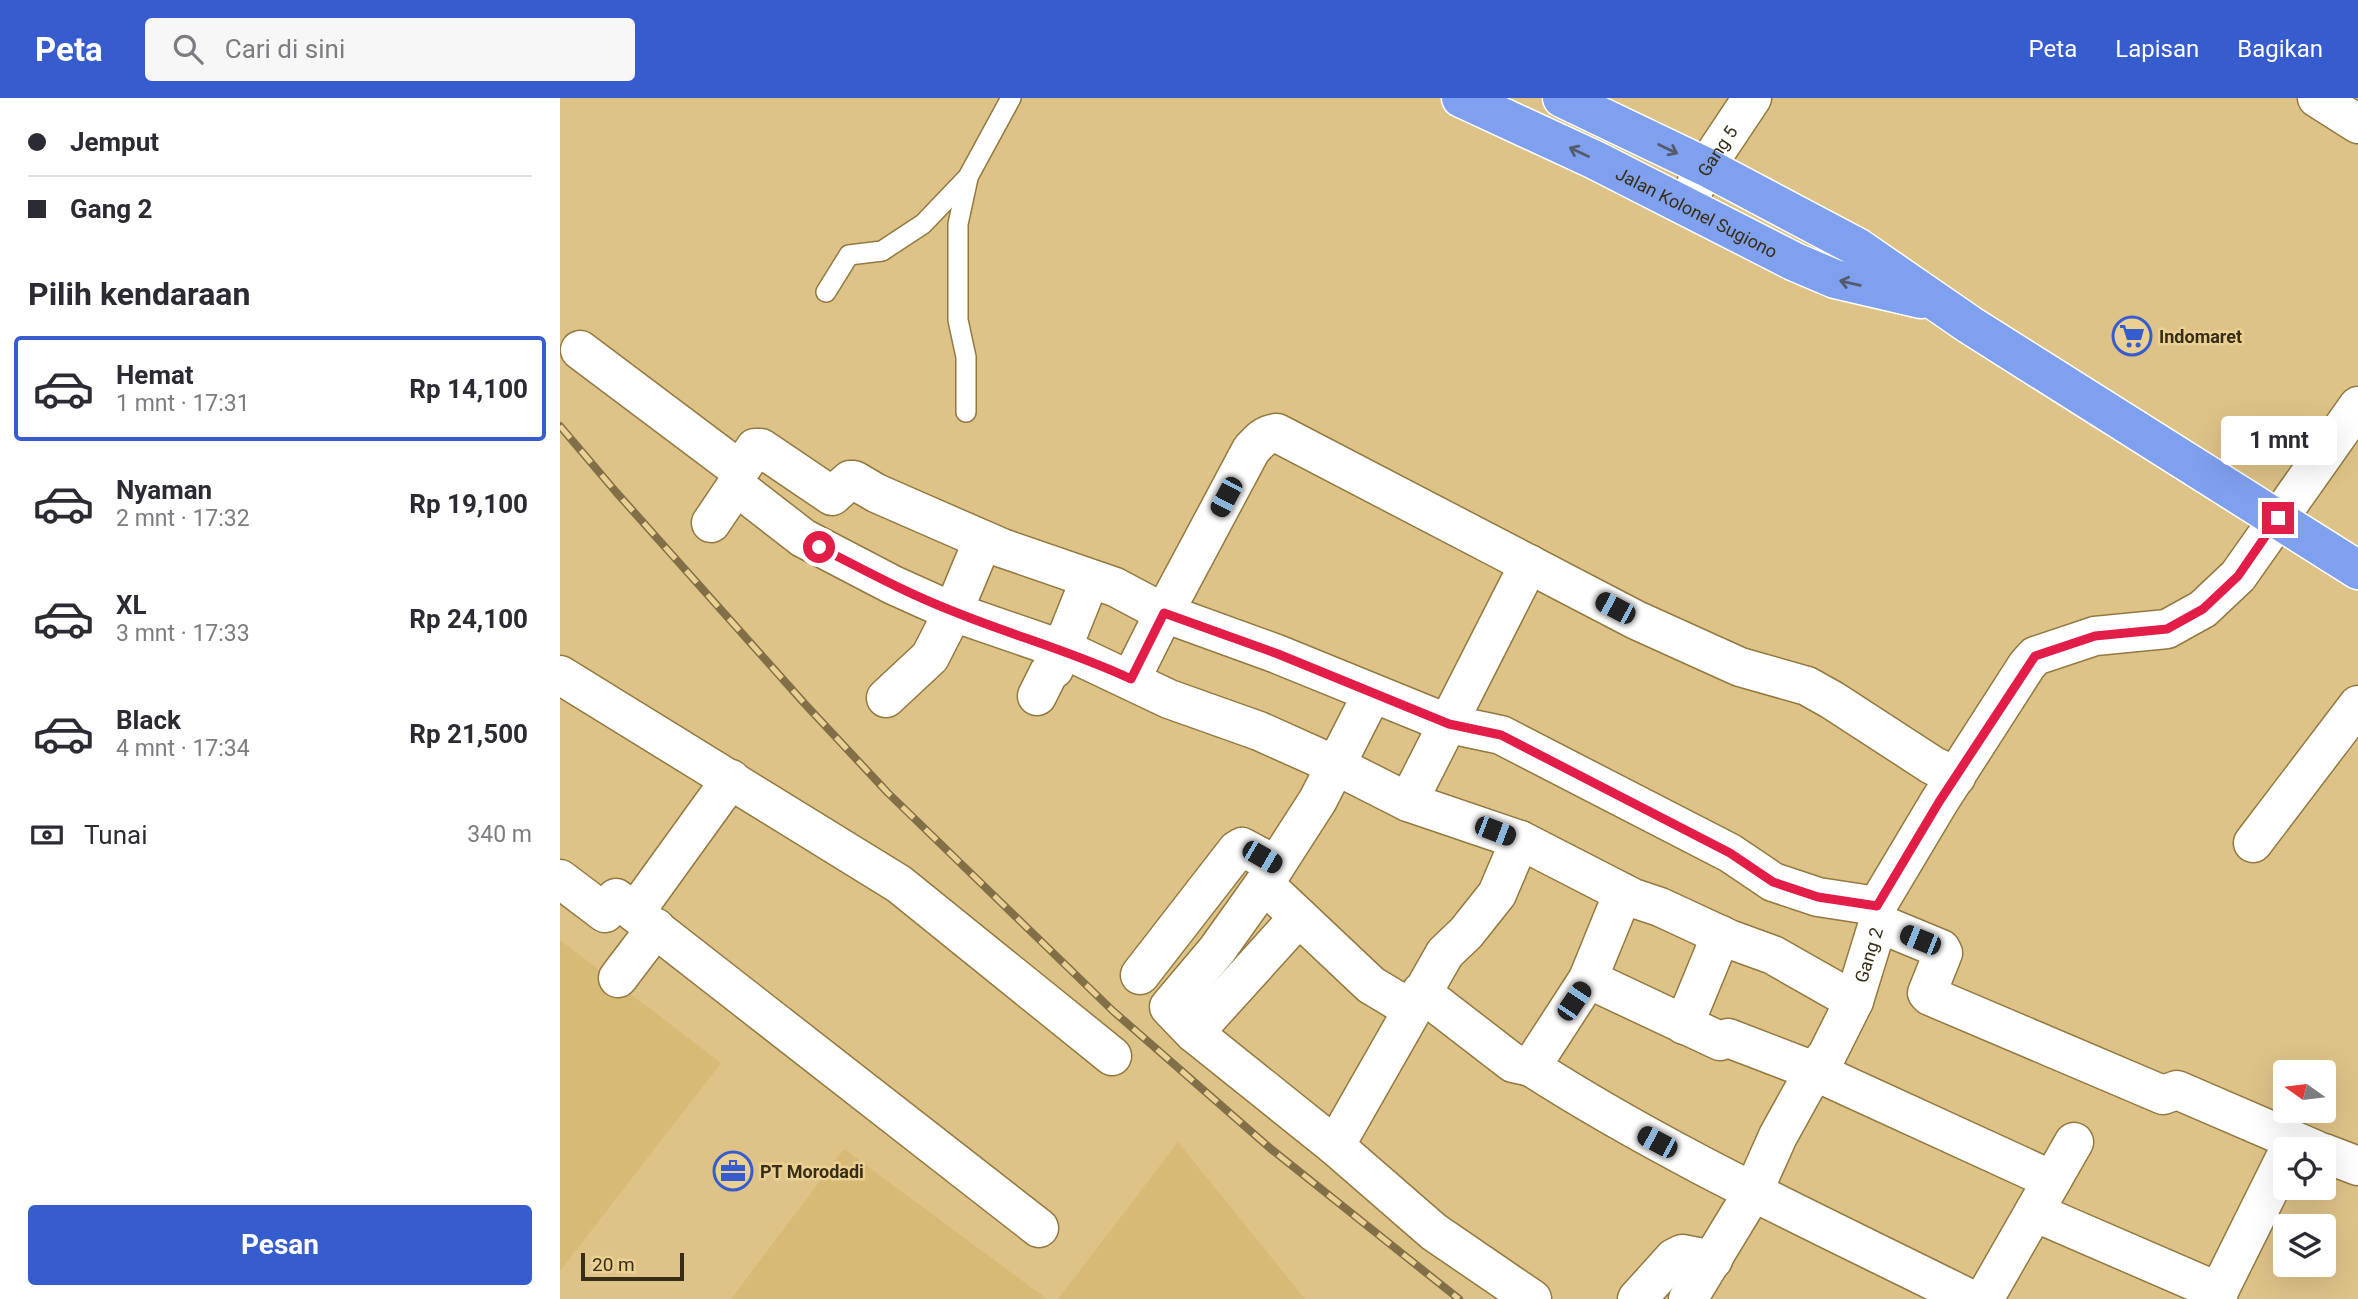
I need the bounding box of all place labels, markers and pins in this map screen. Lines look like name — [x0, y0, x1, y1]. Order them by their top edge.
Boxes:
supermarket icon: Indomaret — [2111, 315, 2153, 357]
place label: Indomaret — [2159, 326, 2242, 347]
office icon: PT Morodadi — [712, 1150, 754, 1192]
place label: PT Morodadi — [760, 1161, 864, 1182]

